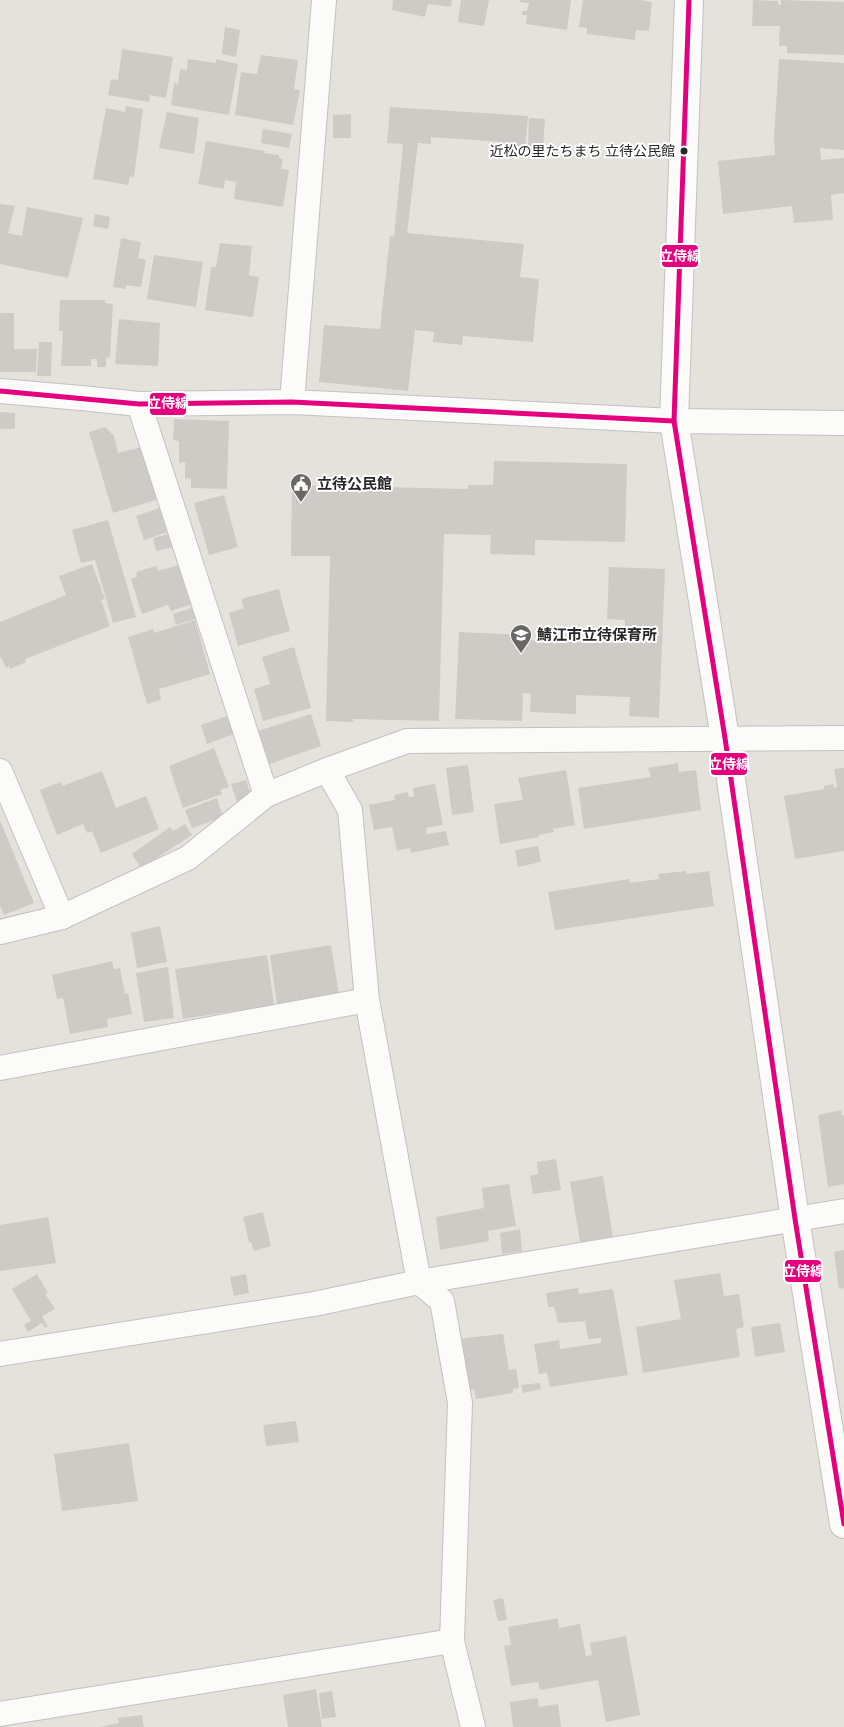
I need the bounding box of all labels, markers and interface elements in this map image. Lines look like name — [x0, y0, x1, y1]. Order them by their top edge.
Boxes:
place label: 近松の里たちまち 立待公民館 — [490, 143, 675, 160]
marker: 近松の里たちまち 立待公民館 — [679, 146, 689, 156]
line badge: 立侍線 — [661, 244, 699, 268]
text: 立侍線 — [659, 248, 701, 265]
line badge: 立侍線 — [149, 392, 187, 416]
text: 立侍線 — [147, 395, 189, 412]
public building icon: 立待公民館 — [289, 472, 313, 503]
place label: 立待公民館 — [317, 475, 392, 493]
school or university icon: 鯖江市立待保育所 — [509, 623, 533, 654]
place label: 鯖江市立待保育所 — [537, 626, 657, 644]
line badge: 立侍線 — [710, 752, 748, 776]
text: 立侍線 — [708, 756, 750, 773]
line badge: 立侍線 — [784, 1259, 822, 1283]
text: 立侍線 — [782, 1263, 824, 1280]

